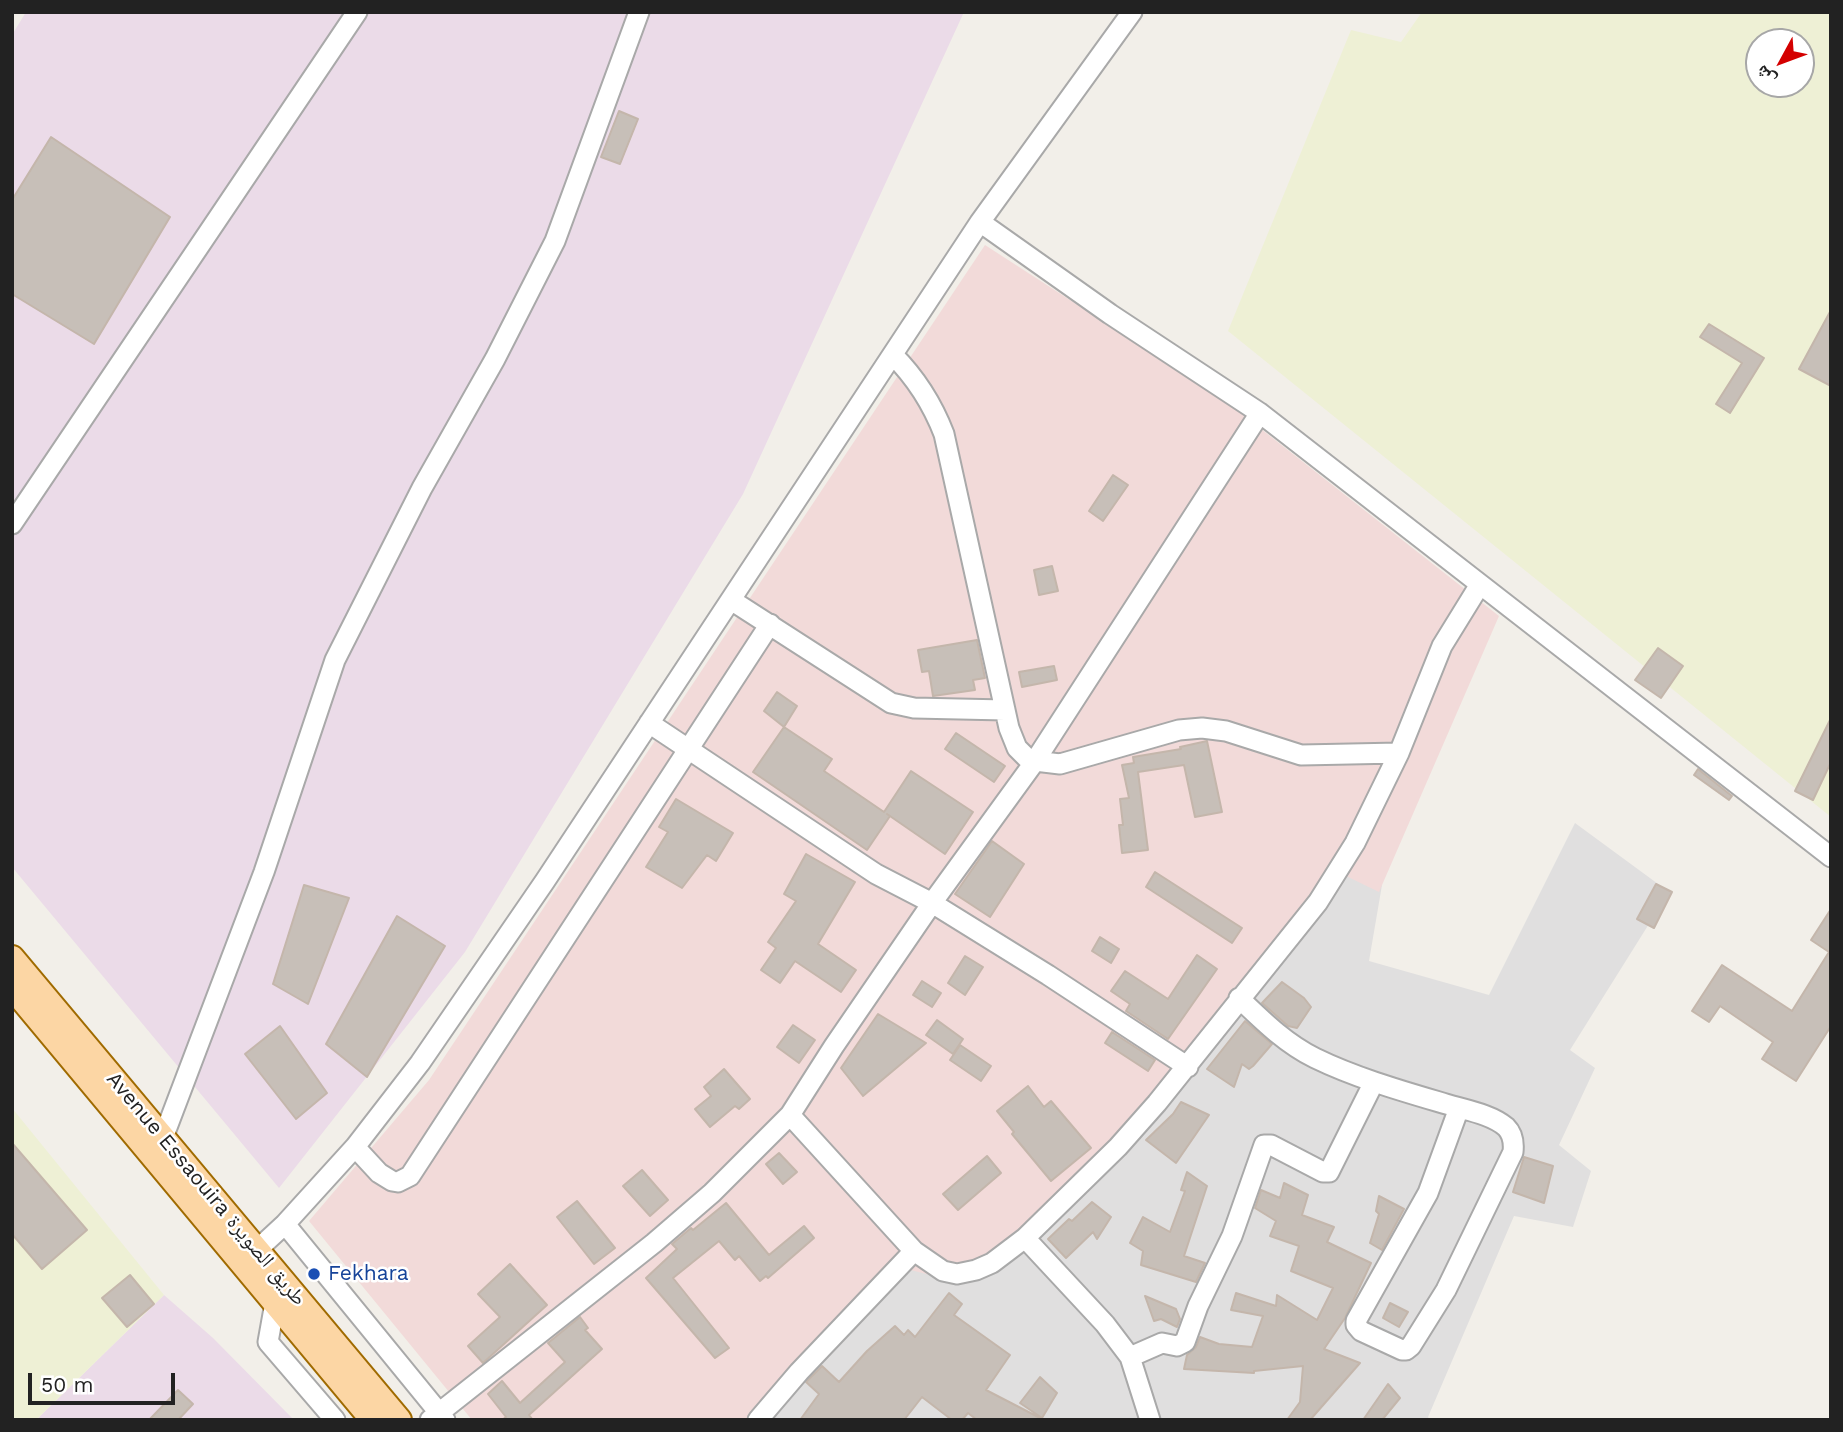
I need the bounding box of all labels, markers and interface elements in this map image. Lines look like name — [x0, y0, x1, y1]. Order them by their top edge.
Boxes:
north arrow — [1745, 28, 1815, 98]
text: ش — [1750, 61, 1781, 91]
street label: Avenue Essaouira طريق الصويرة — [101, 1067, 311, 1311]
place label: Fekhara — [328, 1261, 409, 1287]
marker: Fekhara — [306, 1266, 322, 1282]
scale bar — [32, 1358, 178, 1402]
text: 50 m — [41, 1372, 93, 1397]

